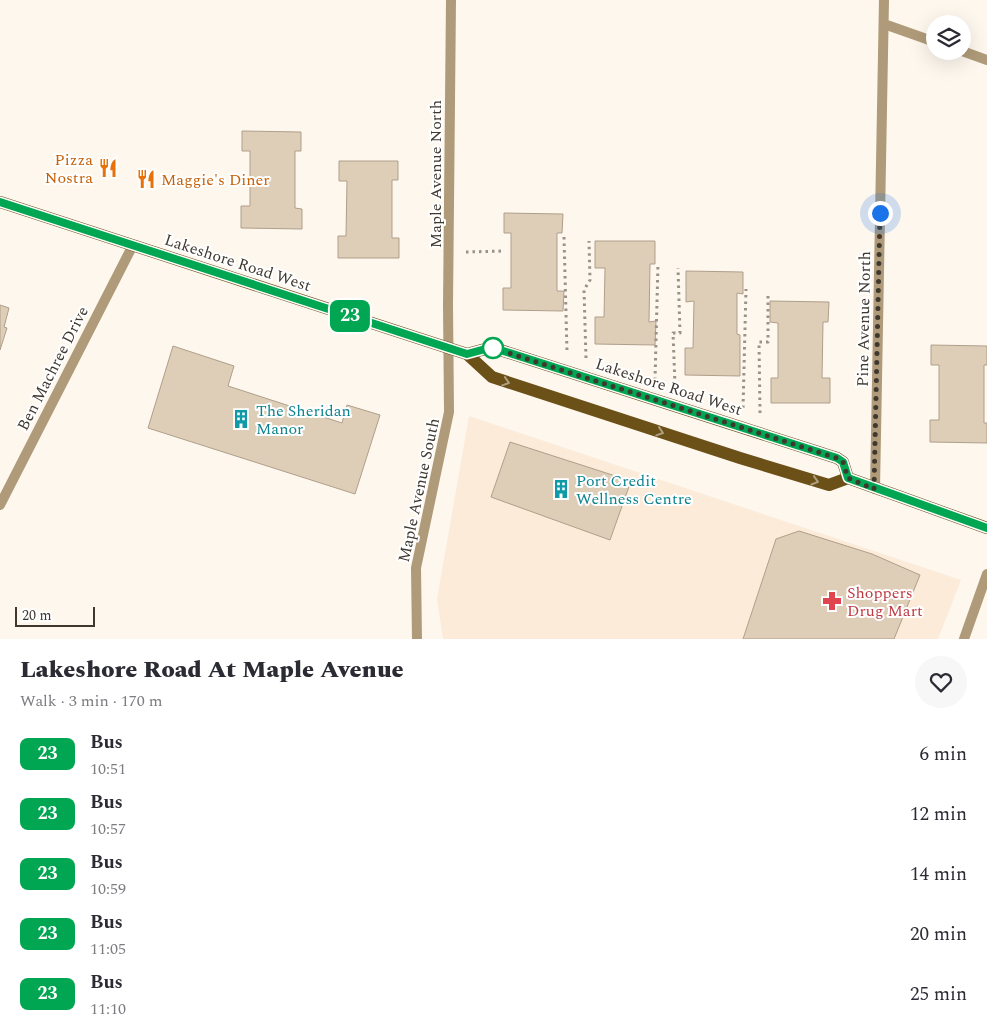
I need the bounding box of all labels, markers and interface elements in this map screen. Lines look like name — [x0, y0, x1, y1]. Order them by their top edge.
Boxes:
map controls — [926, 15, 971, 60]
button: layers — [926, 15, 971, 60]
street label: Maple Avenue North — [424, 100, 448, 248]
place label: Pizza Nostra — [45, 148, 93, 190]
restaurant icon: Pizza Nostra — [97, 157, 119, 179]
restaurant icon: Maggie's Diner — [135, 168, 157, 190]
place label: Maggie's Diner — [161, 168, 270, 192]
your location — [868, 201, 893, 226]
street label: Lakeshore Road West — [161, 228, 314, 298]
street label: Pine Avenue North — [851, 251, 877, 387]
line badge: 23 — [328, 300, 372, 332]
street label: Ben Machree Drive — [11, 302, 95, 435]
text: 23 — [340, 302, 360, 329]
unlabelled marker — [482, 337, 504, 359]
street label: Lakeshore Road West — [592, 352, 745, 422]
one-way arrow — [501, 376, 509, 386]
place label: The Sheridan Manor — [256, 399, 351, 441]
building icon: The Sheridan Manor — [230, 408, 252, 430]
street label: Maple Avenue South — [392, 416, 446, 565]
one-way arrow — [655, 427, 664, 437]
place label: Port Credit Wellness Centre — [576, 469, 692, 511]
one-way arrow — [810, 476, 819, 486]
building icon: Port Credit Wellness Centre — [550, 478, 572, 500]
place label: Shoppers Drug Mart — [847, 581, 923, 623]
pharmacy icon: Shoppers Drug Mart — [821, 590, 843, 612]
scale bar — [15, 604, 95, 627]
text: 20 m — [22, 605, 52, 626]
text: Lakeshore Road At Maple Avenue — [20, 652, 404, 688]
button: heart — [915, 656, 967, 708]
text: Walk · 3 min · 170 m — [20, 689, 163, 713]
text: Bus — [90, 728, 123, 757]
text: 23 — [37, 740, 58, 767]
text: 6 min — [919, 740, 967, 769]
text: 10:51 — [90, 757, 126, 781]
text: Bus — [90, 788, 123, 817]
text: 23 — [37, 800, 58, 827]
text: 12 min — [910, 800, 967, 829]
text: 10:57 — [90, 817, 126, 841]
text: Bus — [90, 848, 123, 877]
text: 23 — [37, 860, 58, 887]
text: 14 min — [910, 860, 967, 889]
text: 10:59 — [90, 877, 126, 901]
text: Bus — [90, 908, 123, 937]
text: 23 — [37, 920, 58, 947]
text: 20 min — [910, 920, 967, 949]
text: 11:05 — [90, 937, 126, 961]
text: Bus — [90, 968, 123, 997]
text: 23 — [37, 980, 58, 1007]
text: 25 min — [910, 980, 967, 1009]
text: 11:10 — [90, 997, 126, 1021]

